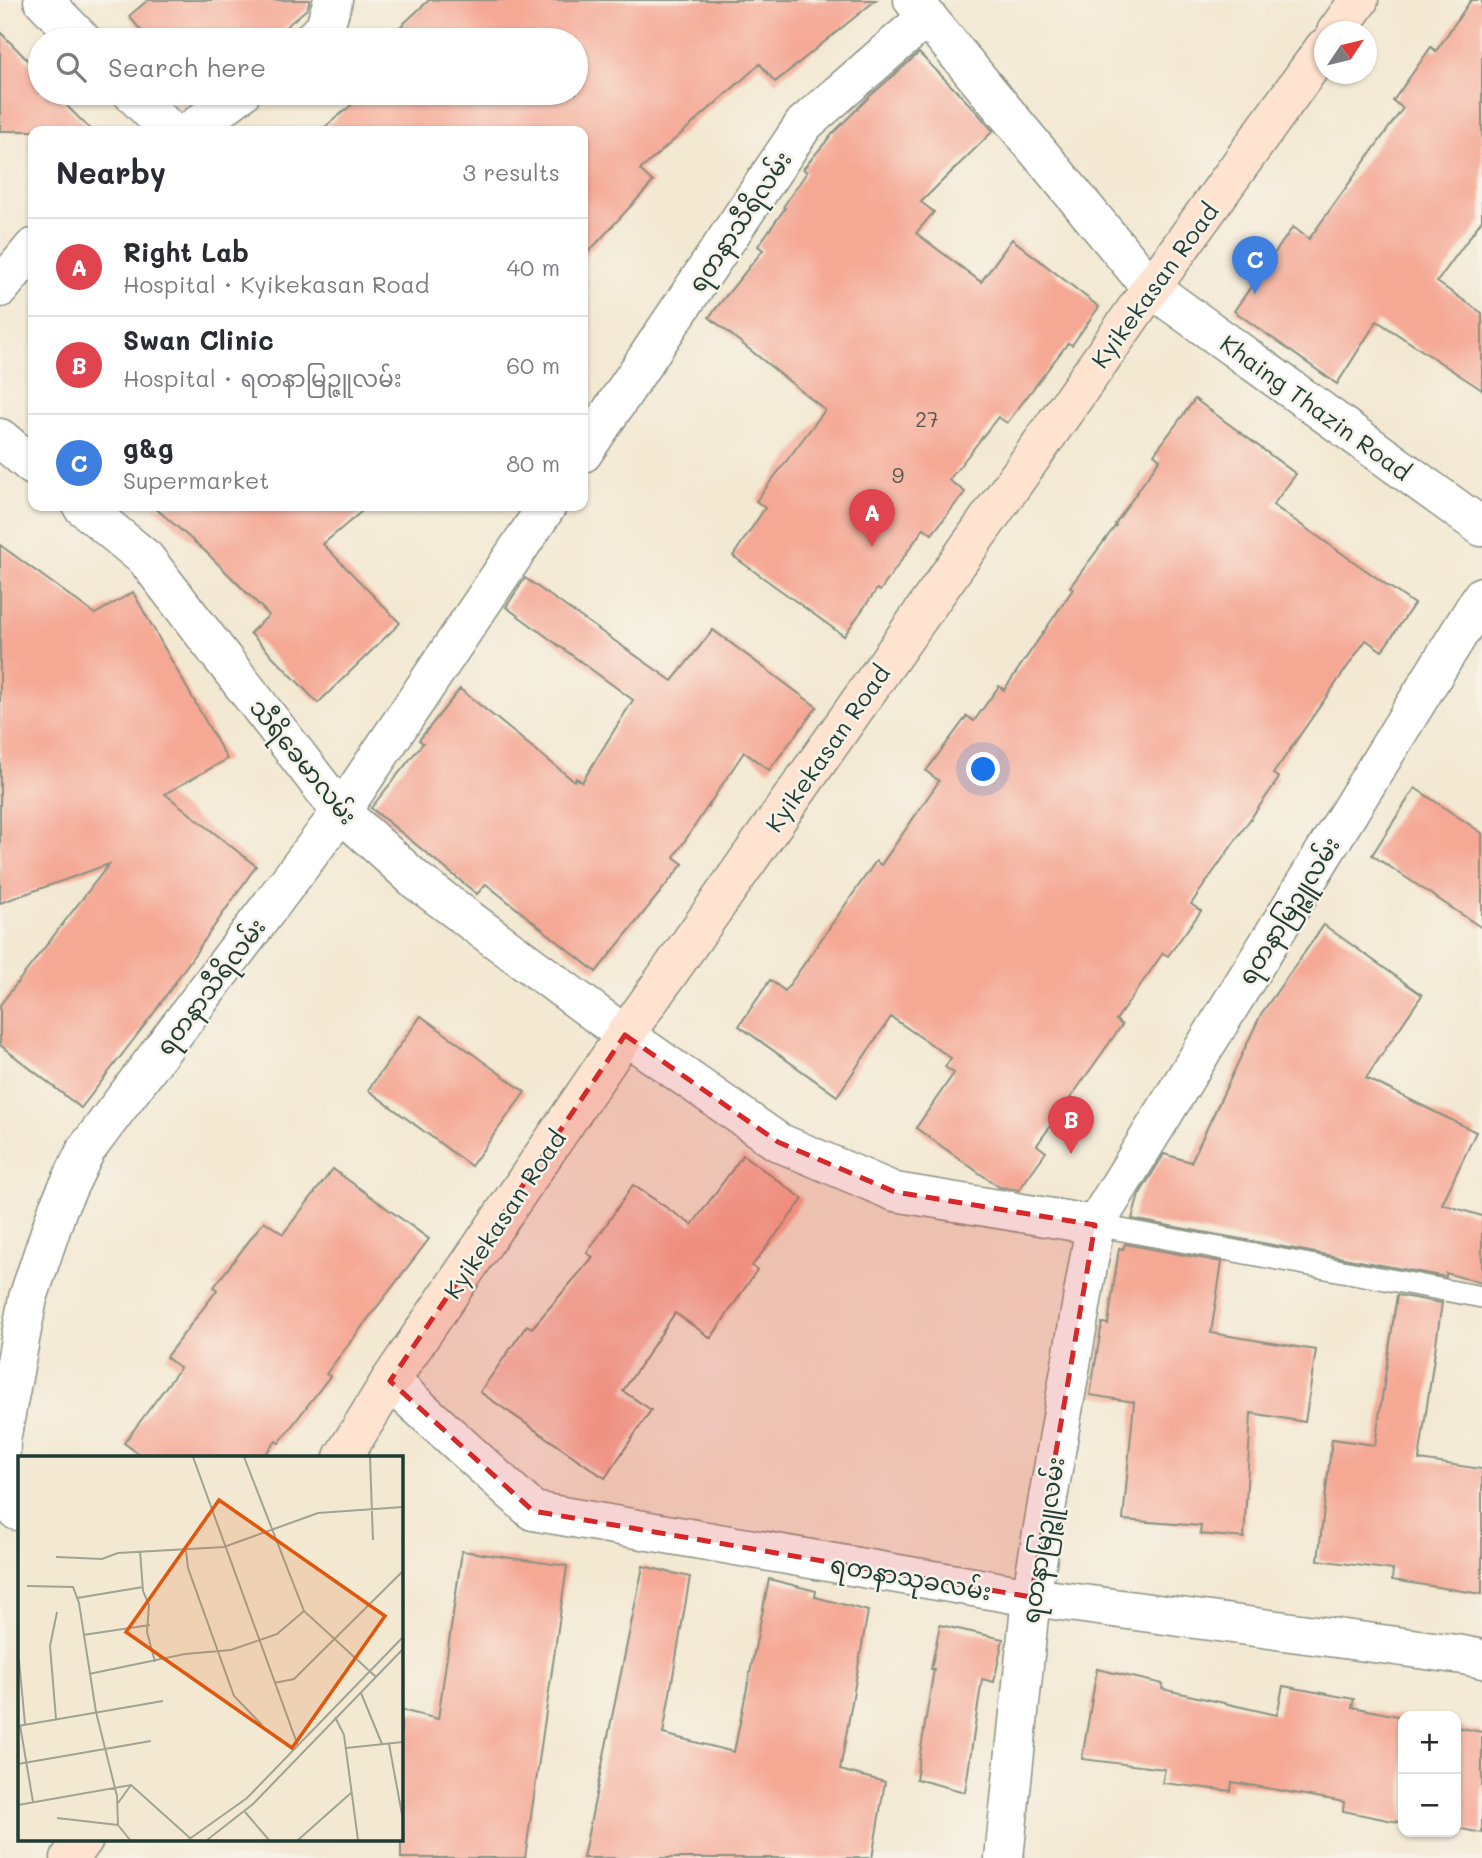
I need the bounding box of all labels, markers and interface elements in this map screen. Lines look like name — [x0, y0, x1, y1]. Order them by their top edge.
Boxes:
north arrow — [1314, 21, 1377, 84]
search box — [28, 28, 588, 105]
icon: search — [52, 48, 90, 86]
text: Search here — [108, 50, 266, 84]
street label: ရတနာသီရိလမ်း — [681, 145, 802, 300]
text: Nearby — [56, 152, 166, 192]
text: 3 results — [463, 157, 560, 187]
street label: Kyikekasan Road — [1084, 196, 1224, 374]
text: Right Lab — [123, 235, 249, 269]
pin: C — [1232, 236, 1278, 294]
text: A — [71, 252, 87, 282]
text: 40 m — [507, 252, 560, 282]
text: Hospital · Kyikekasan Road — [123, 269, 429, 299]
text: Swan Clinic — [123, 323, 274, 357]
street label: Khaing Thazin Road — [1214, 327, 1418, 487]
text: B — [71, 350, 87, 380]
text: 60 m — [506, 350, 560, 380]
text: Hospital · ရတနာမြဉ္ဇူလမ်း — [123, 363, 402, 393]
house number: 27 — [915, 405, 939, 432]
text: g&g — [123, 431, 173, 465]
text: C — [70, 448, 88, 478]
text: 80 m — [506, 448, 560, 478]
house number: 9 — [892, 461, 904, 488]
text: Supermarket — [123, 465, 269, 495]
pin: A — [849, 489, 895, 547]
street label: Kyikekasan Road — [758, 658, 896, 838]
street label: သီရိခေမာလမ်း — [240, 692, 364, 833]
your location — [966, 752, 1000, 786]
street label: ရတနာမြဉ္ဇူလမ်း — [1230, 830, 1350, 992]
street label: ရတနာသီရိလမ်း — [148, 911, 275, 1064]
pin: B — [1048, 1096, 1094, 1154]
street label: Kyikekasan Road — [436, 1124, 572, 1304]
street label: ရတနာမြဉ္ဇူလမ်း — [1014, 1454, 1075, 1626]
inset map — [18, 1456, 402, 1840]
street label: ရတနာသုခလမ်း — [827, 1548, 994, 1611]
map controls — [1398, 1711, 1461, 1837]
button: + — [1398, 1711, 1461, 1774]
button: − — [1398, 1774, 1461, 1837]

